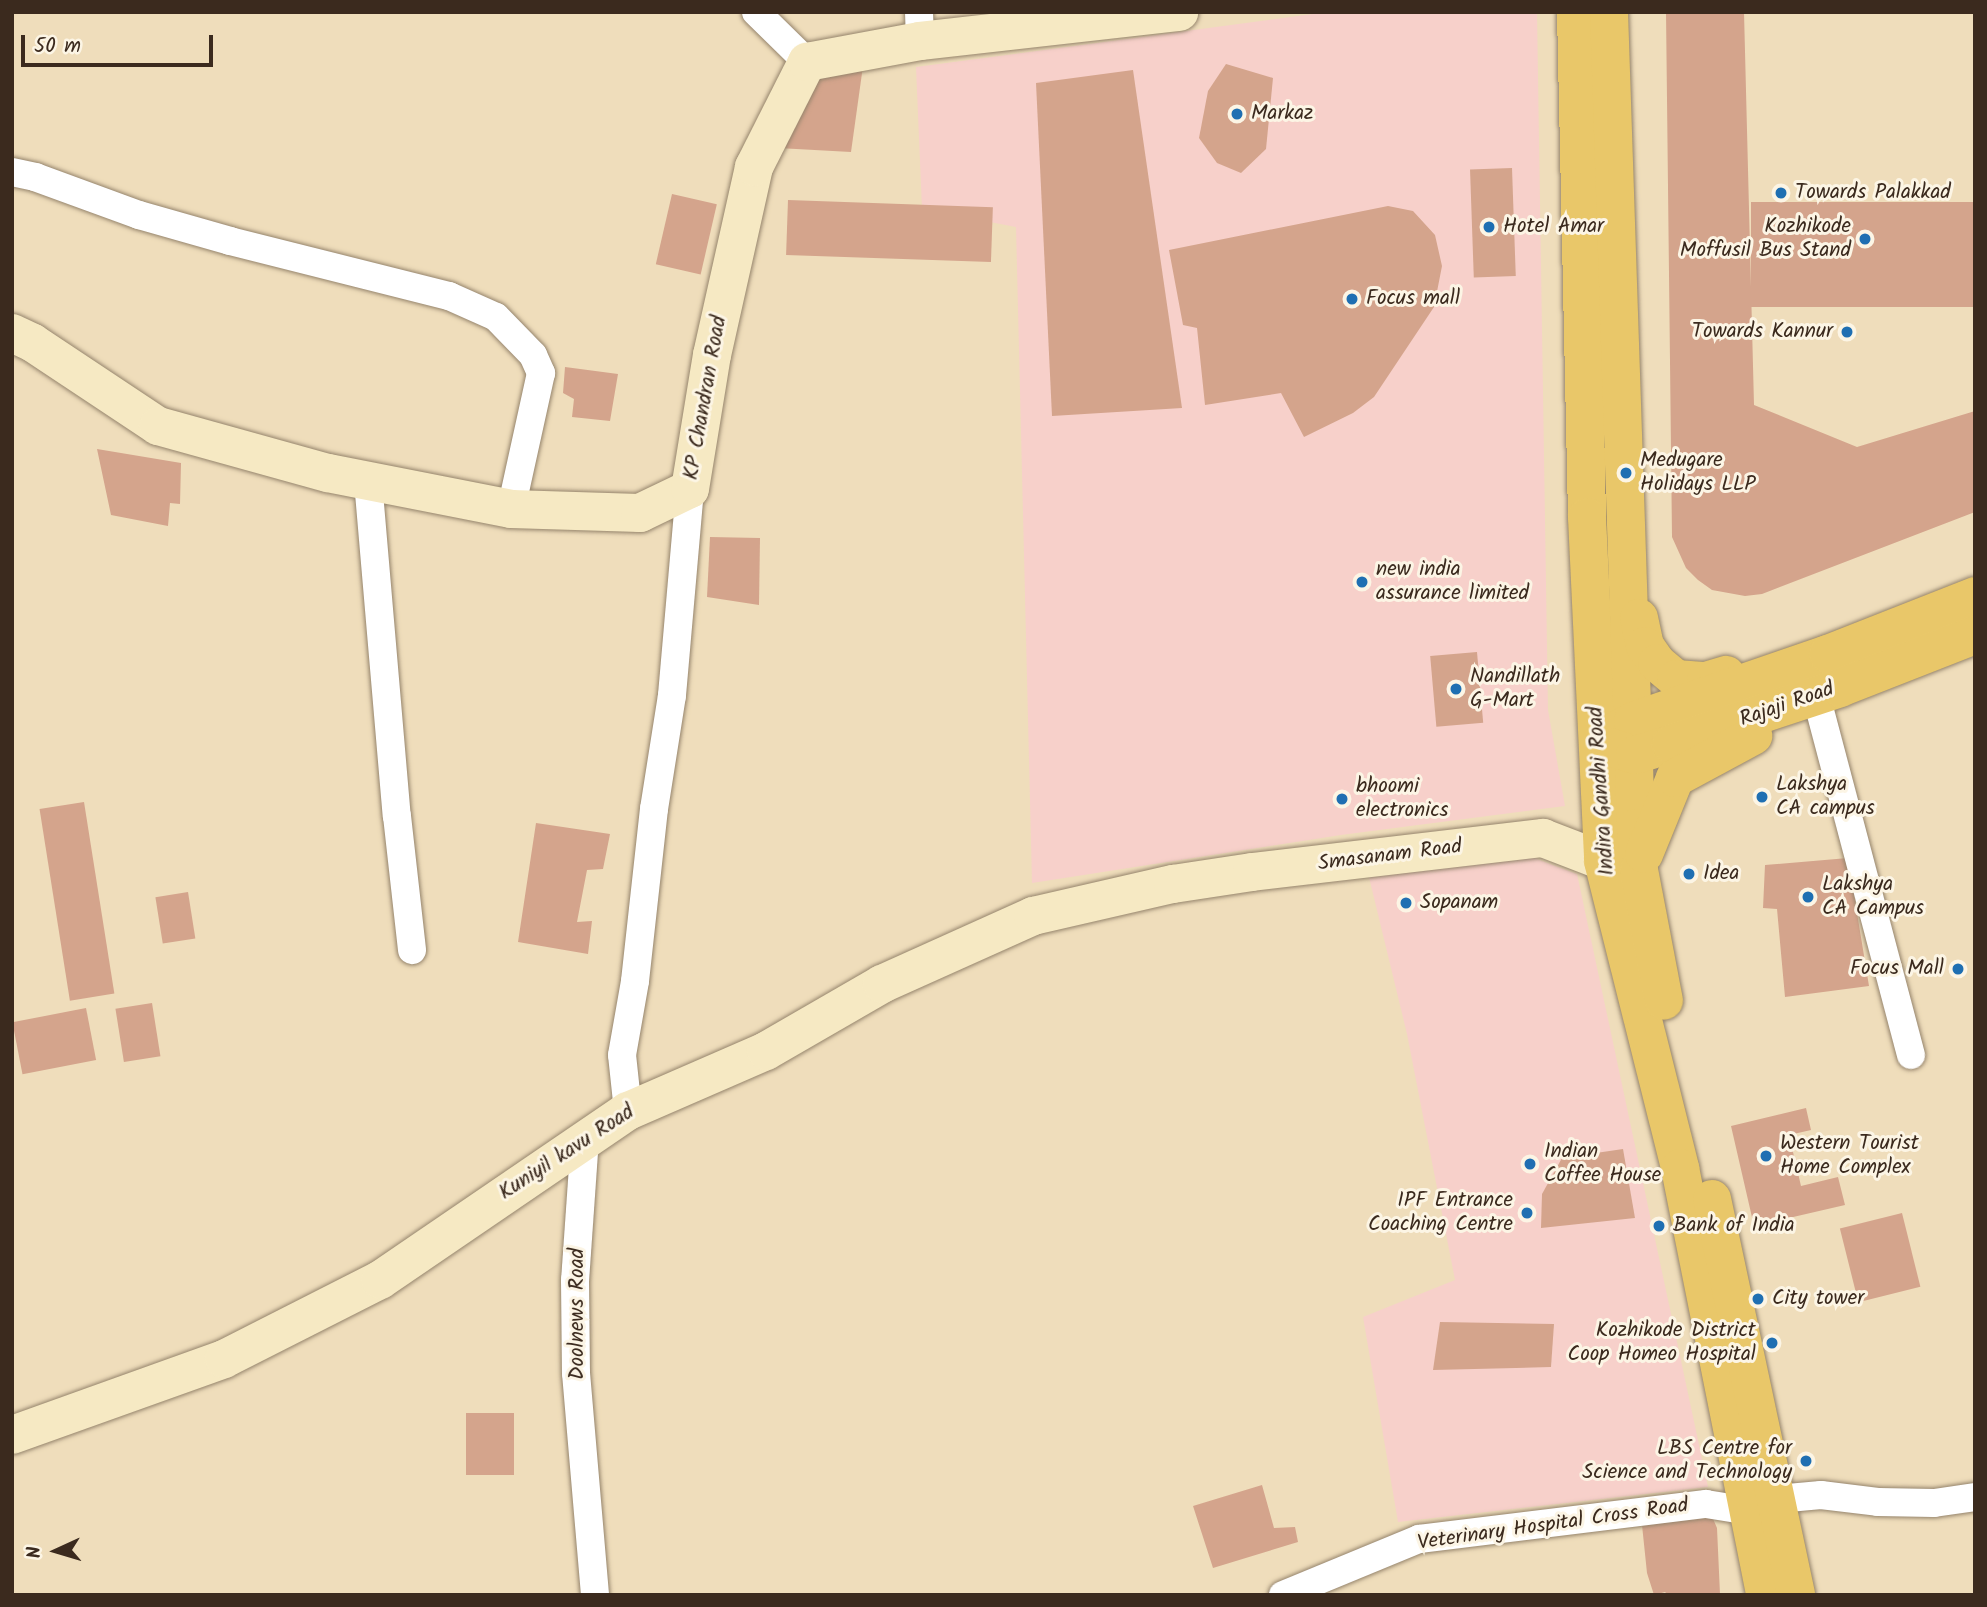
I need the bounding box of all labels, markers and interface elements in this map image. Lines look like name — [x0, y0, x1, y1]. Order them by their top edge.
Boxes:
scale bar — [24, 21, 217, 65]
text: 50 m — [34, 30, 81, 63]
place label: Markaz — [1251, 101, 1313, 127]
marker: Markaz — [1229, 106, 1245, 122]
place label: Towards Palakkad — [1795, 180, 1951, 206]
marker: Towards Palakkad — [1773, 185, 1789, 201]
place label: Hotel Amar — [1503, 214, 1604, 240]
place label: Kozhikode Moffusil Bus Stand — [1680, 214, 1851, 264]
marker: Hotel Amar — [1481, 219, 1497, 235]
marker: Kozhikode Moffusil Bus Stand — [1857, 231, 1873, 247]
place label: Focus mall — [1366, 286, 1460, 312]
marker: Focus mall — [1344, 291, 1360, 307]
street label: KP Chandran Road — [679, 314, 733, 482]
place label: Towards Kannur — [1692, 319, 1833, 345]
marker: Towards Kannur — [1839, 324, 1855, 340]
place label: Medugare Holidays LLP — [1640, 448, 1756, 498]
marker: Medugare Holidays LLP — [1618, 465, 1634, 481]
place label: new india assurance limited — [1376, 557, 1529, 607]
marker: new india assurance limited — [1354, 574, 1370, 590]
place label: Nandillath G-Mart — [1470, 664, 1560, 714]
street label: Rajaji Road — [1736, 677, 1838, 733]
marker: Nandillath G-Mart — [1448, 681, 1464, 697]
street label: Indira Gandhi Road — [1584, 706, 1620, 876]
place label: Lakshya CA campus — [1776, 772, 1875, 822]
place label: bhoomi electronics — [1356, 774, 1448, 824]
marker: Lakshya CA campus — [1754, 789, 1770, 805]
marker: bhoomi electronics — [1334, 791, 1350, 807]
street label: Smasanam Road — [1317, 835, 1463, 877]
place label: Idea — [1703, 861, 1739, 887]
marker: Idea — [1681, 866, 1697, 882]
place label: Lakshya CA Campus — [1822, 872, 1924, 922]
marker: Lakshya CA Campus — [1800, 889, 1816, 905]
place label: Sopanam — [1420, 890, 1498, 916]
marker: Sopanam — [1398, 895, 1414, 911]
place label: Focus Mall — [1850, 956, 1944, 982]
marker: Focus Mall — [1950, 961, 1966, 977]
street label: Kuniyil kavu Road — [495, 1100, 639, 1206]
place label: Western Tourist Home Complex — [1780, 1131, 1919, 1181]
place label: Indian Coffee House — [1544, 1139, 1661, 1189]
marker: Western Tourist Home Complex — [1758, 1148, 1774, 1164]
marker: Indian Coffee House — [1522, 1156, 1538, 1172]
place label: IPF Entrance Coaching Centre — [1368, 1188, 1513, 1238]
marker: IPF Entrance Coaching Centre — [1519, 1205, 1535, 1221]
place label: Bank of India — [1673, 1213, 1795, 1239]
marker: Bank of India — [1651, 1218, 1667, 1234]
street label: Doolnews Road — [565, 1248, 591, 1380]
place label: City tower — [1772, 1286, 1864, 1312]
marker: City tower — [1750, 1291, 1766, 1307]
place label: Kozhikode District Coop Homeo Hospital — [1568, 1318, 1756, 1368]
marker: Kozhikode District Coop Homeo Hospital — [1762, 1333, 1782, 1353]
place label: LBS Centre for Science and Technology — [1582, 1436, 1792, 1486]
marker: LBS Centre for Science and Technology — [1798, 1453, 1814, 1469]
street label: Veterinary Hospital Cross Road — [1416, 1494, 1690, 1556]
north arrow — [21, 1516, 91, 1586]
text: N — [20, 1545, 50, 1559]

